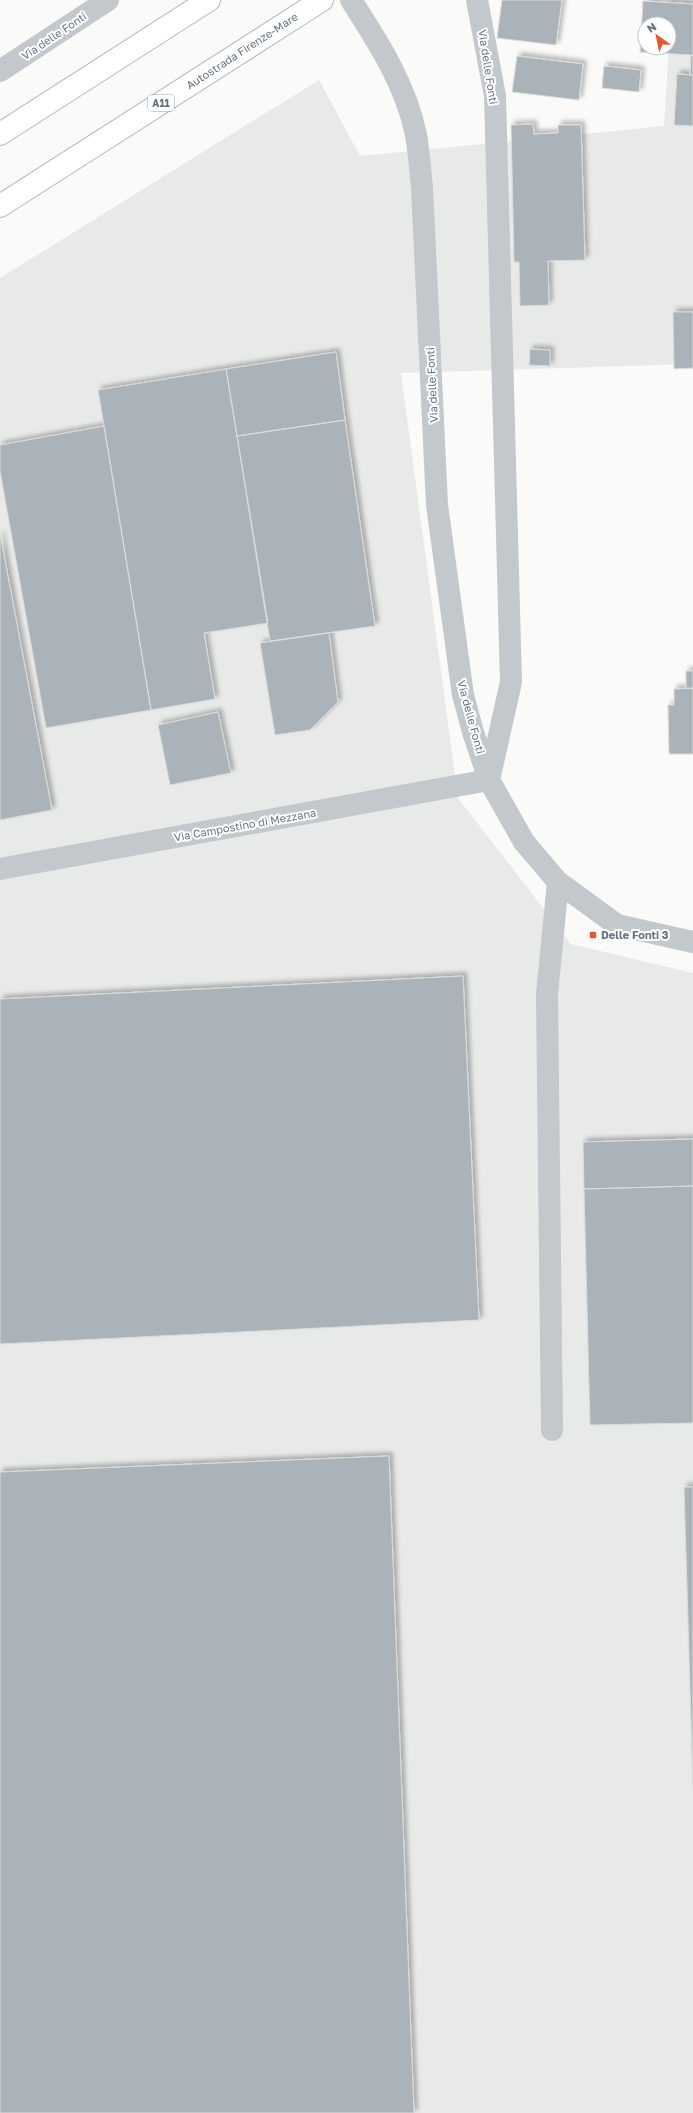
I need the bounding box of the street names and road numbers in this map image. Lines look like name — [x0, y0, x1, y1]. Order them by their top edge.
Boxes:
street label: Via delle Fonti — [19, 9, 89, 62]
street label: Autostrada Firenze-Mare — [184, 10, 300, 92]
street label: Via delle Fonti — [476, 29, 501, 105]
road number: A11 — [148, 95, 174, 111]
street label: Via delle Fonti — [423, 347, 440, 423]
street label: Via delle Fonti — [455, 679, 488, 755]
street label: Via Campostino di Mezzana — [173, 806, 317, 843]

